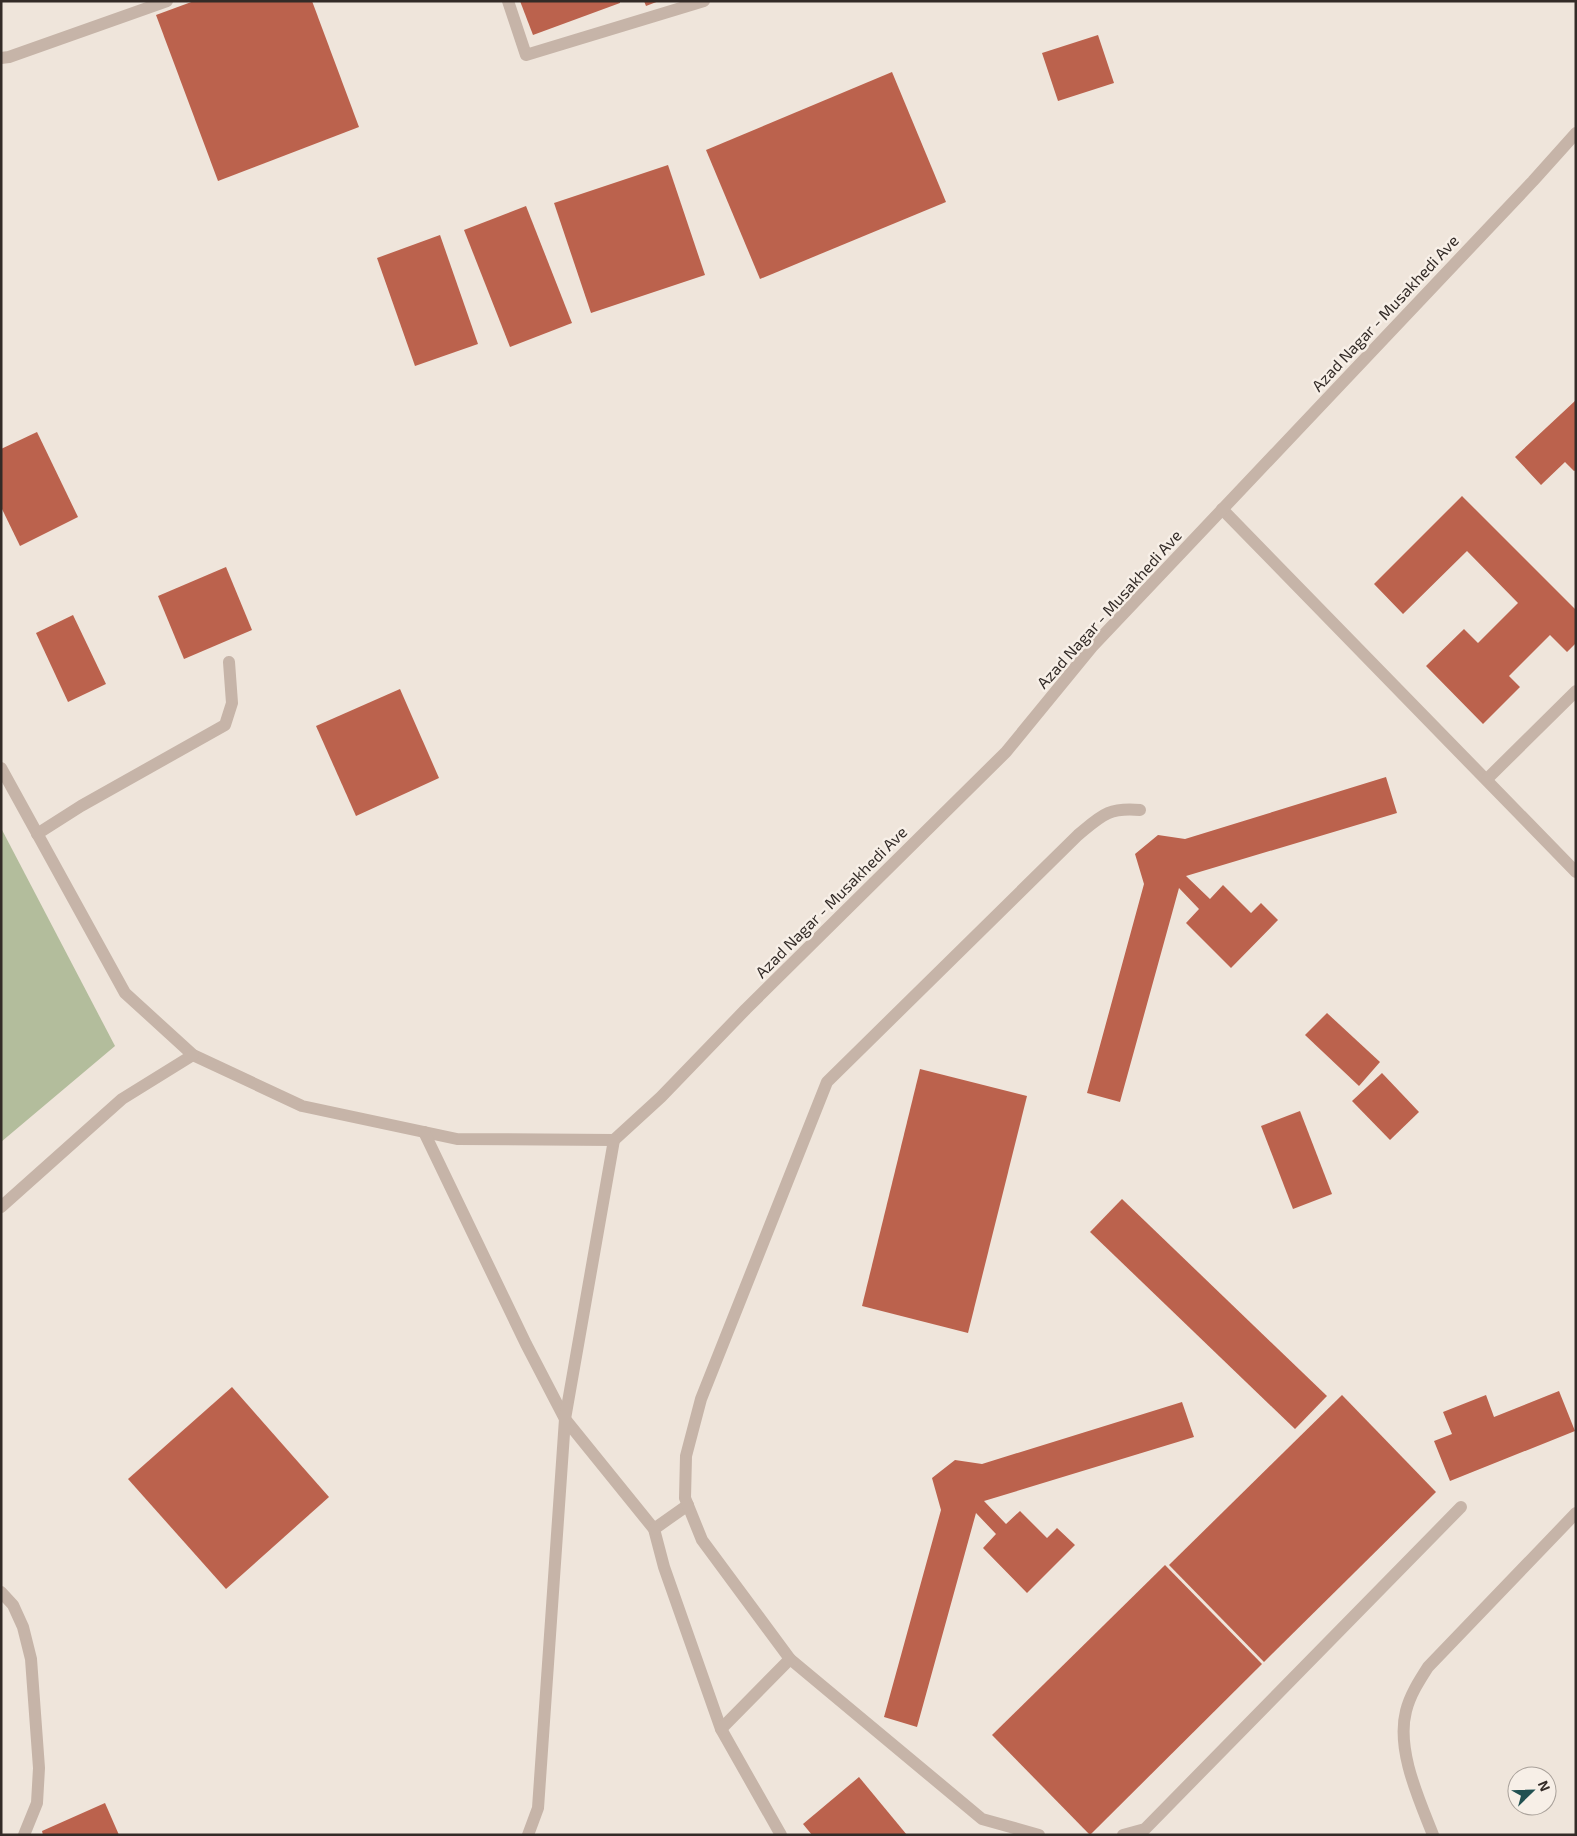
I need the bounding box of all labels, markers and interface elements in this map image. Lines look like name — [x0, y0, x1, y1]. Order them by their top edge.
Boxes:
street label: Azad Nagar - Musakhedi Ave — [1307, 231, 1462, 395]
street label: Azad Nagar - Musakhedi Ave — [1032, 525, 1185, 692]
street label: Azad Nagar - Musakhedi Ave — [751, 822, 910, 981]
north arrow — [1507, 1766, 1557, 1816]
text: N — [1535, 1778, 1554, 1794]

